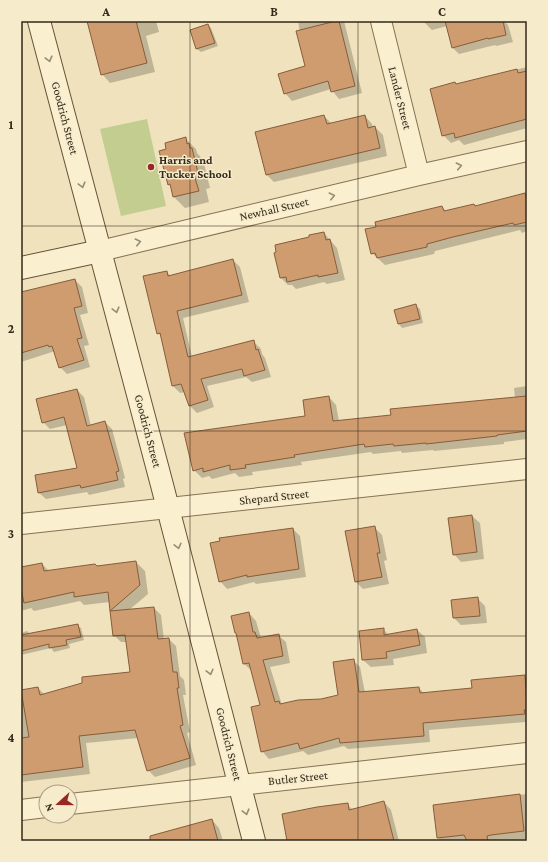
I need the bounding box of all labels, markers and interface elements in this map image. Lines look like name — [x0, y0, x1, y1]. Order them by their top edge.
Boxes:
text: A — [101, 4, 110, 19]
text: B — [270, 4, 278, 19]
text: C — [438, 4, 446, 19]
one-way arrow — [44, 55, 53, 62]
street label: Lander Street — [385, 65, 415, 132]
street label: Goodrich Street — [49, 80, 82, 157]
text: 1 — [9, 117, 14, 132]
place label: Harris and Tucker School — [159, 153, 232, 181]
marker: Harris and Tucker School — [146, 162, 156, 172]
one-way arrow — [456, 163, 462, 171]
one-way arrow — [77, 181, 86, 188]
one-way arrow — [329, 192, 335, 200]
street label: Newhall Street — [238, 194, 311, 224]
one-way arrow — [134, 238, 141, 247]
one-way arrow — [111, 307, 119, 313]
text: 2 — [8, 321, 15, 336]
street label: Goodrich Street — [132, 393, 165, 470]
street label: Shepard Street — [239, 486, 310, 508]
text: 3 — [8, 526, 14, 541]
one-way arrow — [173, 542, 182, 549]
one-way arrow — [206, 669, 214, 675]
street label: Goodrich Street — [213, 706, 245, 783]
text: 4 — [7, 730, 15, 745]
street label: Butler Street — [267, 768, 330, 788]
north arrow — [38, 784, 78, 824]
text: N — [42, 801, 56, 813]
one-way arrow — [242, 808, 250, 815]

